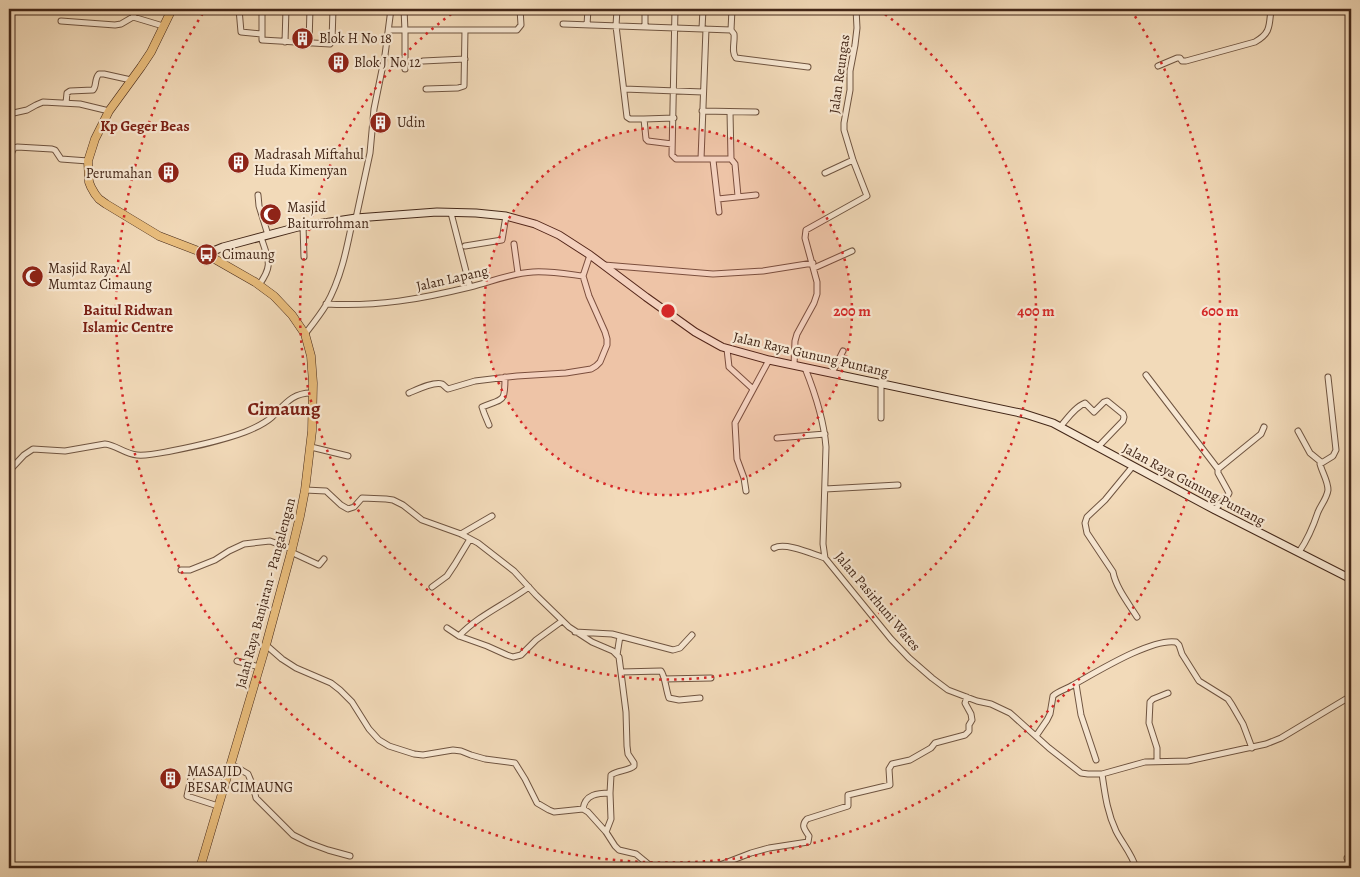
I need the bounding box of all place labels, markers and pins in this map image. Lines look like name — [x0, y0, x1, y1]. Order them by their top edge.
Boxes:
building icon: Blok H No 18 — [291, 26, 315, 50]
place label: Blok H No 18 — [319, 29, 392, 48]
building icon: Blok J No 12 — [326, 50, 350, 74]
place label: Blok J No 12 — [354, 53, 421, 72]
building icon: Udin — [369, 110, 393, 134]
place label: Udin — [397, 113, 426, 132]
place label: Madrasah Miftahul Huda Kimenyan — [254, 145, 364, 180]
building icon: Madrasah Miftahul Huda Kimenyan — [226, 150, 250, 174]
building icon: Perumahan — [156, 161, 180, 185]
place label: Perumahan — [86, 164, 152, 183]
place label: Masjid Baiturrohman — [287, 198, 369, 233]
mosque icon: Masjid Baiturrohman — [259, 203, 283, 227]
bus stop icon: Cimaung — [194, 242, 218, 266]
place label: Cimaung — [222, 245, 275, 264]
place label: Masjid Raya Al Mumtaz Cimaung — [48, 259, 152, 294]
mosque icon: Masjid Raya Al Mumtaz Cimaung — [20, 264, 44, 288]
centre of rings — [659, 302, 677, 320]
place label: MASAJID BESAR CIMAUNG — [187, 762, 293, 797]
building icon: MASAJID BESAR CIMAUNG — [159, 767, 183, 791]

